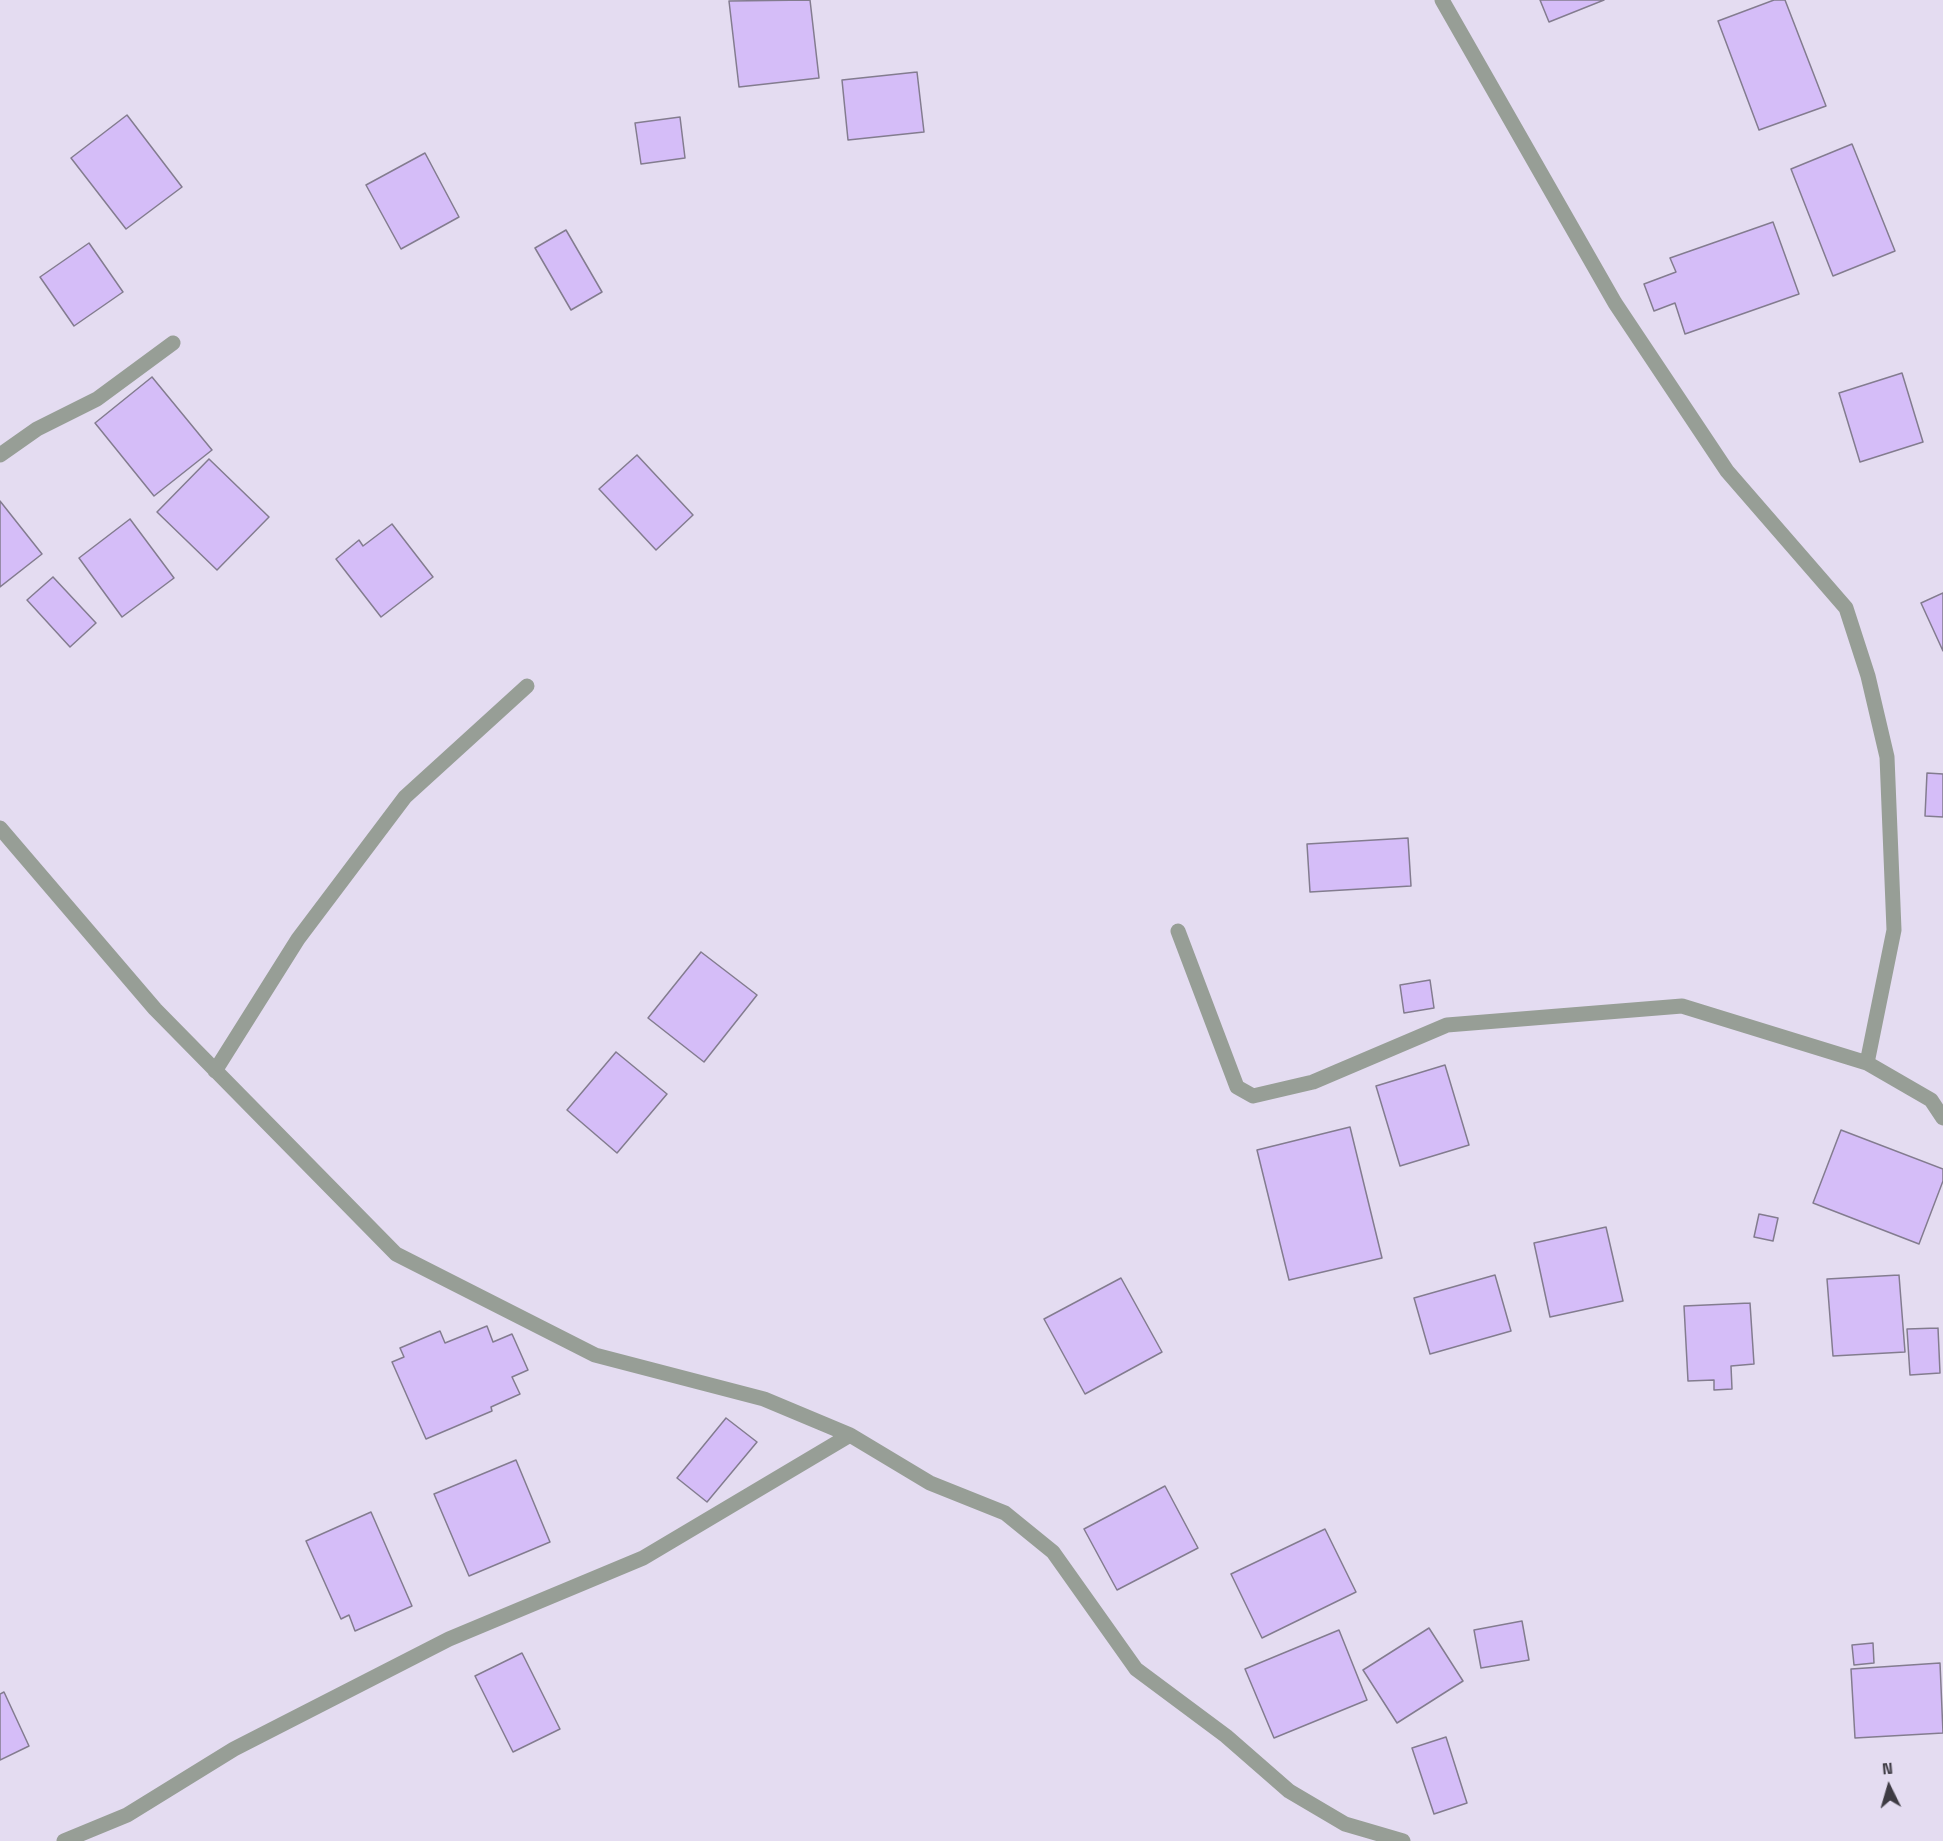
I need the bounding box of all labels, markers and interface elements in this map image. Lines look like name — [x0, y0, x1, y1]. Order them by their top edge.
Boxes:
north arrow — [1859, 1757, 1919, 1817]
text: N — [1881, 1758, 1894, 1779]

